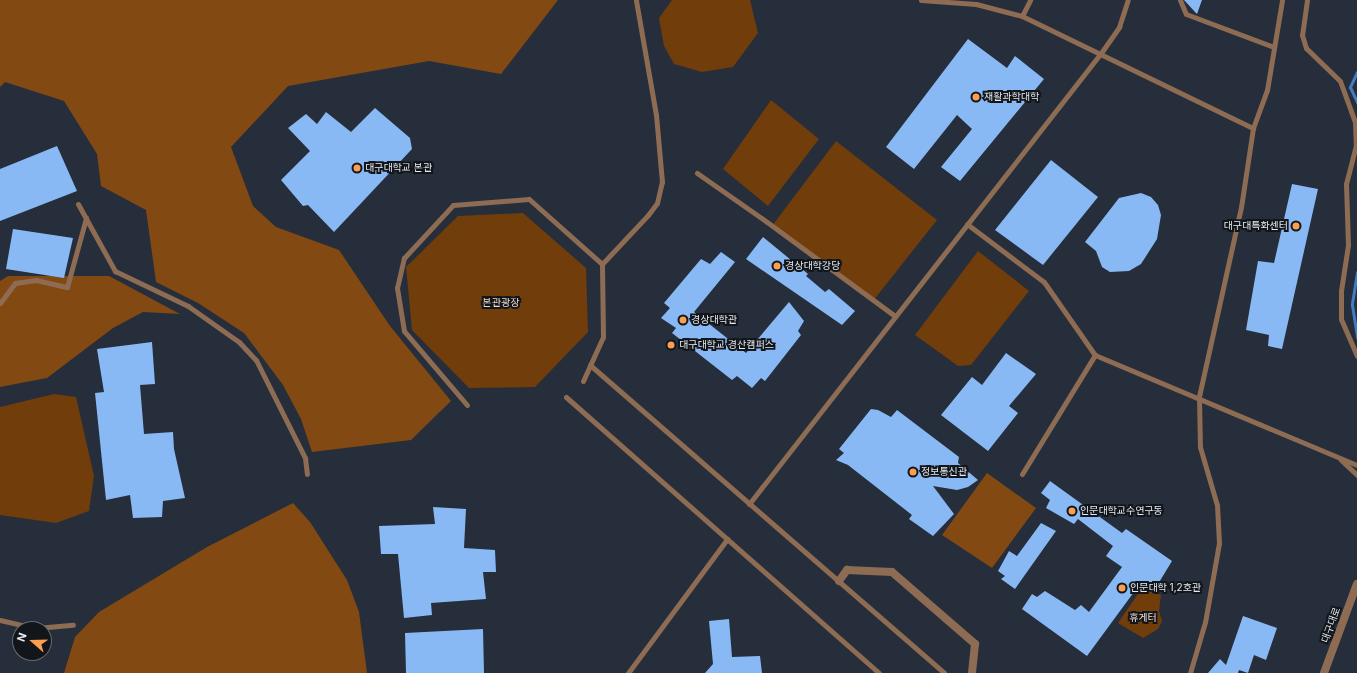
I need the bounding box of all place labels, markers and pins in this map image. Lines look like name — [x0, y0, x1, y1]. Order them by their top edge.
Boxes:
place label: 재활과학대학 — [984, 91, 1039, 103]
marker: 재활과학대학 — [971, 92, 981, 102]
place label: 대구대학교 본관 — [365, 162, 432, 174]
marker: 대구대학교 본관 — [352, 163, 362, 173]
place label: 대구대특화센터 — [1224, 220, 1288, 232]
marker: 대구대특화센터 — [1291, 221, 1301, 231]
place label: 경상대학강당 — [785, 260, 840, 272]
marker: 경상대학강당 — [772, 261, 782, 271]
place label: 경상대학관 — [691, 314, 737, 326]
marker: 경상대학관 — [678, 315, 688, 325]
place label: 대구대학교 경산캠퍼스 — [679, 339, 774, 351]
marker: 대구대학교 경산캠퍼스 — [666, 340, 676, 350]
place label: 정보통신관 — [921, 466, 967, 478]
marker: 정보통신관 — [908, 467, 918, 477]
place label: 인문대학교수연구동 — [1080, 505, 1163, 517]
marker: 인문대학교수연구동 — [1067, 506, 1077, 516]
place label: 인문대학 1,2호관 — [1130, 582, 1201, 594]
marker: 인문대학 1,2호관 — [1117, 583, 1127, 593]

